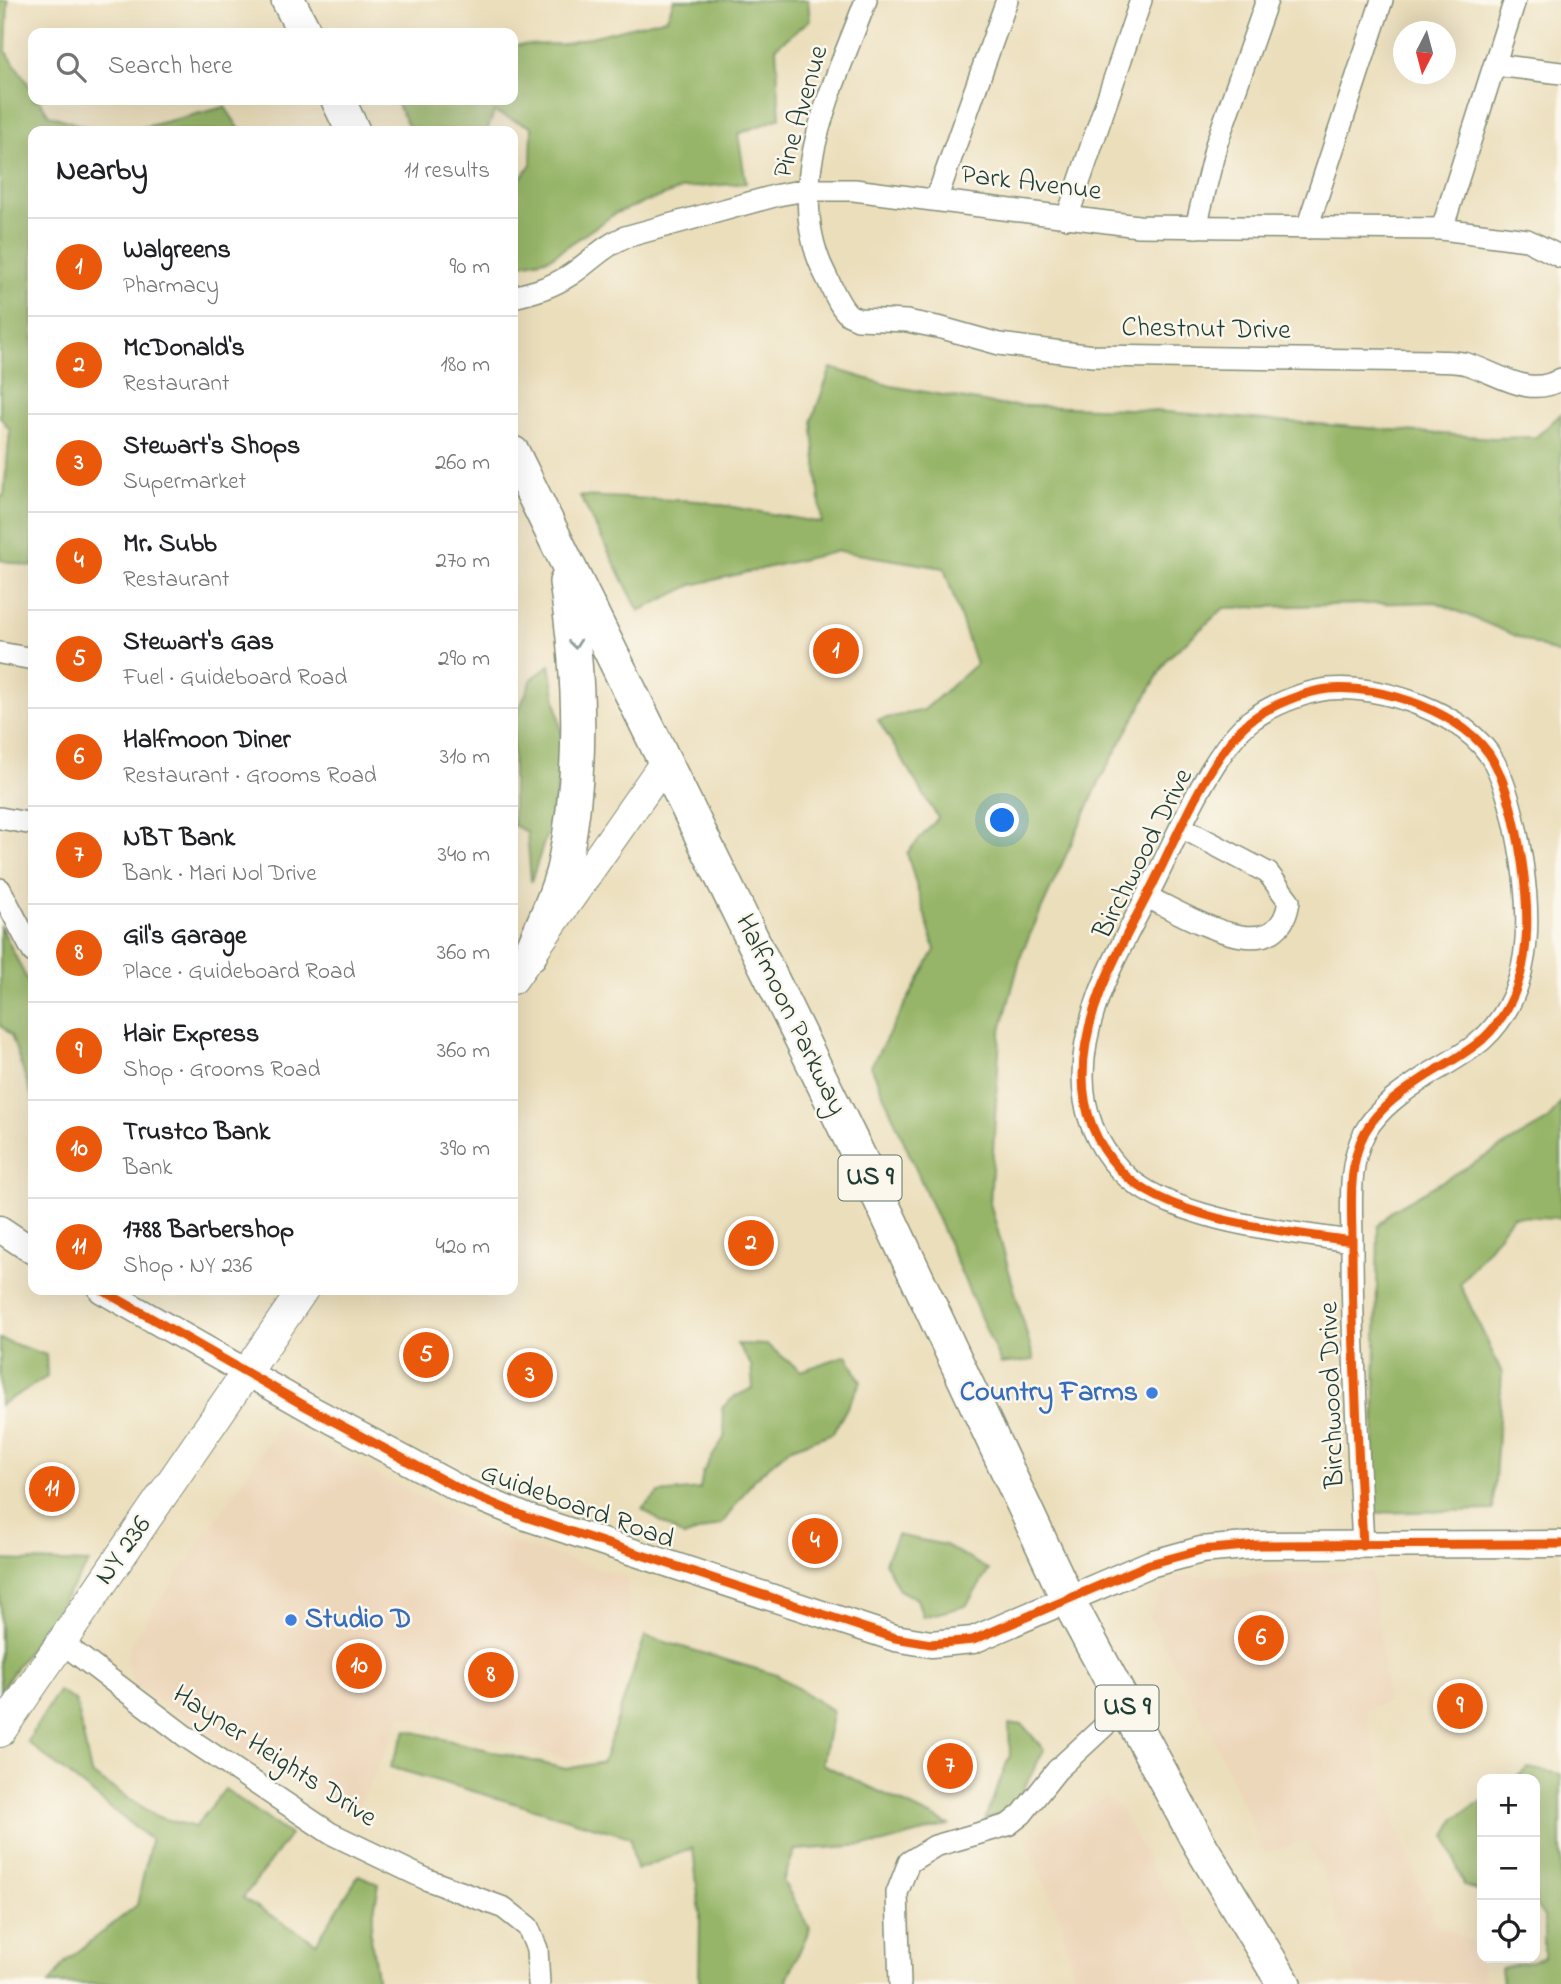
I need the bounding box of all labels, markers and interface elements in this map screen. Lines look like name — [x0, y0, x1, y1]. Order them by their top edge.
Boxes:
north arrow — [1393, 21, 1456, 84]
search box — [28, 28, 518, 105]
street label: Pine Avenue — [763, 40, 841, 183]
icon: search — [52, 48, 90, 86]
text: Search here — [108, 48, 233, 86]
text: Nearby — [56, 150, 148, 194]
text: 11 results — [404, 155, 490, 188]
street label: Park Avenue — [958, 155, 1104, 213]
text: Walgreens — [123, 232, 231, 270]
text: 1 — [75, 251, 83, 284]
text: 90 m — [450, 251, 490, 284]
text: Pharmacy — [123, 270, 219, 303]
street label: Chestnut Drive — [1121, 308, 1292, 352]
text: McDonald's — [123, 330, 245, 368]
text: 2 — [73, 349, 85, 382]
text: 180 m — [441, 349, 490, 382]
text: Restaurant — [123, 368, 230, 401]
text: Stewart's Shops — [123, 428, 300, 466]
text: 3 — [74, 447, 84, 480]
text: 260 m — [435, 447, 490, 480]
text: Supermarket — [123, 466, 246, 499]
text: Mr. Subb — [123, 526, 217, 564]
text: 4 — [74, 545, 84, 578]
text: 270 m — [436, 545, 490, 578]
text: Restaurant — [123, 564, 230, 597]
text: Stewart's Gas — [123, 624, 274, 662]
pin: 1 — [813, 625, 859, 677]
one-way arrow — [567, 638, 582, 650]
text: 5 — [72, 643, 86, 676]
text: 290 m — [438, 643, 490, 676]
text: Fuel · Guideboard Road — [123, 662, 347, 695]
text: Halfmoon Diner — [123, 722, 291, 760]
text: 6 — [74, 741, 84, 774]
text: 310 m — [440, 741, 490, 774]
text: Restaurant · Grooms Road — [123, 760, 377, 793]
street label: Birchwood Drive — [1083, 761, 1205, 947]
your location — [985, 803, 1019, 837]
text: NBT Bank — [123, 820, 235, 858]
text: 7 — [74, 839, 84, 872]
text: 340 m — [437, 839, 490, 872]
text: Bank · Mari Nol Drive — [123, 858, 317, 891]
street label: Halfmoon Parkway — [723, 907, 857, 1123]
text: Gil's Garage — [123, 918, 247, 956]
text: 8 — [75, 937, 83, 970]
text: 360 m — [437, 937, 490, 970]
text: Place · Guideboard Road — [123, 956, 355, 989]
text: Hair Express — [123, 1016, 259, 1054]
text: 9 — [76, 1035, 82, 1068]
text: 360 m — [437, 1035, 490, 1068]
text: Shop · Grooms Road — [123, 1054, 320, 1087]
text: Trustco Bank — [123, 1114, 270, 1152]
text: 10 — [70, 1133, 88, 1166]
text: 390 m — [440, 1133, 490, 1166]
text: Bank — [123, 1152, 172, 1185]
road number: US 9 — [838, 1156, 902, 1200]
text: 1788 Barbershop — [123, 1212, 294, 1250]
pin: 2 — [728, 1217, 774, 1269]
text: 11 — [72, 1231, 86, 1264]
text: 420 m — [436, 1231, 490, 1264]
text: Shop · NY 236 — [123, 1250, 252, 1283]
street label: Birchwood Drive — [1309, 1301, 1357, 1490]
pin: 5 — [403, 1329, 449, 1381]
pin: 3 — [507, 1349, 553, 1401]
place label: Country Farms — [960, 1373, 1138, 1414]
marker: Country Farms — [1144, 1385, 1160, 1401]
street label: Guideboard Road — [474, 1453, 680, 1561]
pin: 11 — [29, 1463, 75, 1515]
street label: NY 236 — [85, 1508, 163, 1594]
pin: 4 — [792, 1515, 838, 1567]
place label: Studio D — [305, 1600, 411, 1641]
marker: Studio D — [283, 1612, 299, 1628]
pin: 6 — [1238, 1612, 1284, 1664]
pin: 10 — [336, 1640, 382, 1692]
pin: 8 — [468, 1649, 514, 1701]
street label: Hayner Heights Drive — [164, 1675, 385, 1839]
pin: 9 — [1437, 1680, 1483, 1732]
road number: US 9 — [1096, 1686, 1158, 1730]
pin: 7 — [927, 1740, 973, 1792]
map controls — [1477, 1774, 1540, 1963]
button: + — [1477, 1774, 1540, 1837]
button: − — [1477, 1837, 1540, 1900]
button: locate — [1477, 1900, 1540, 1963]

